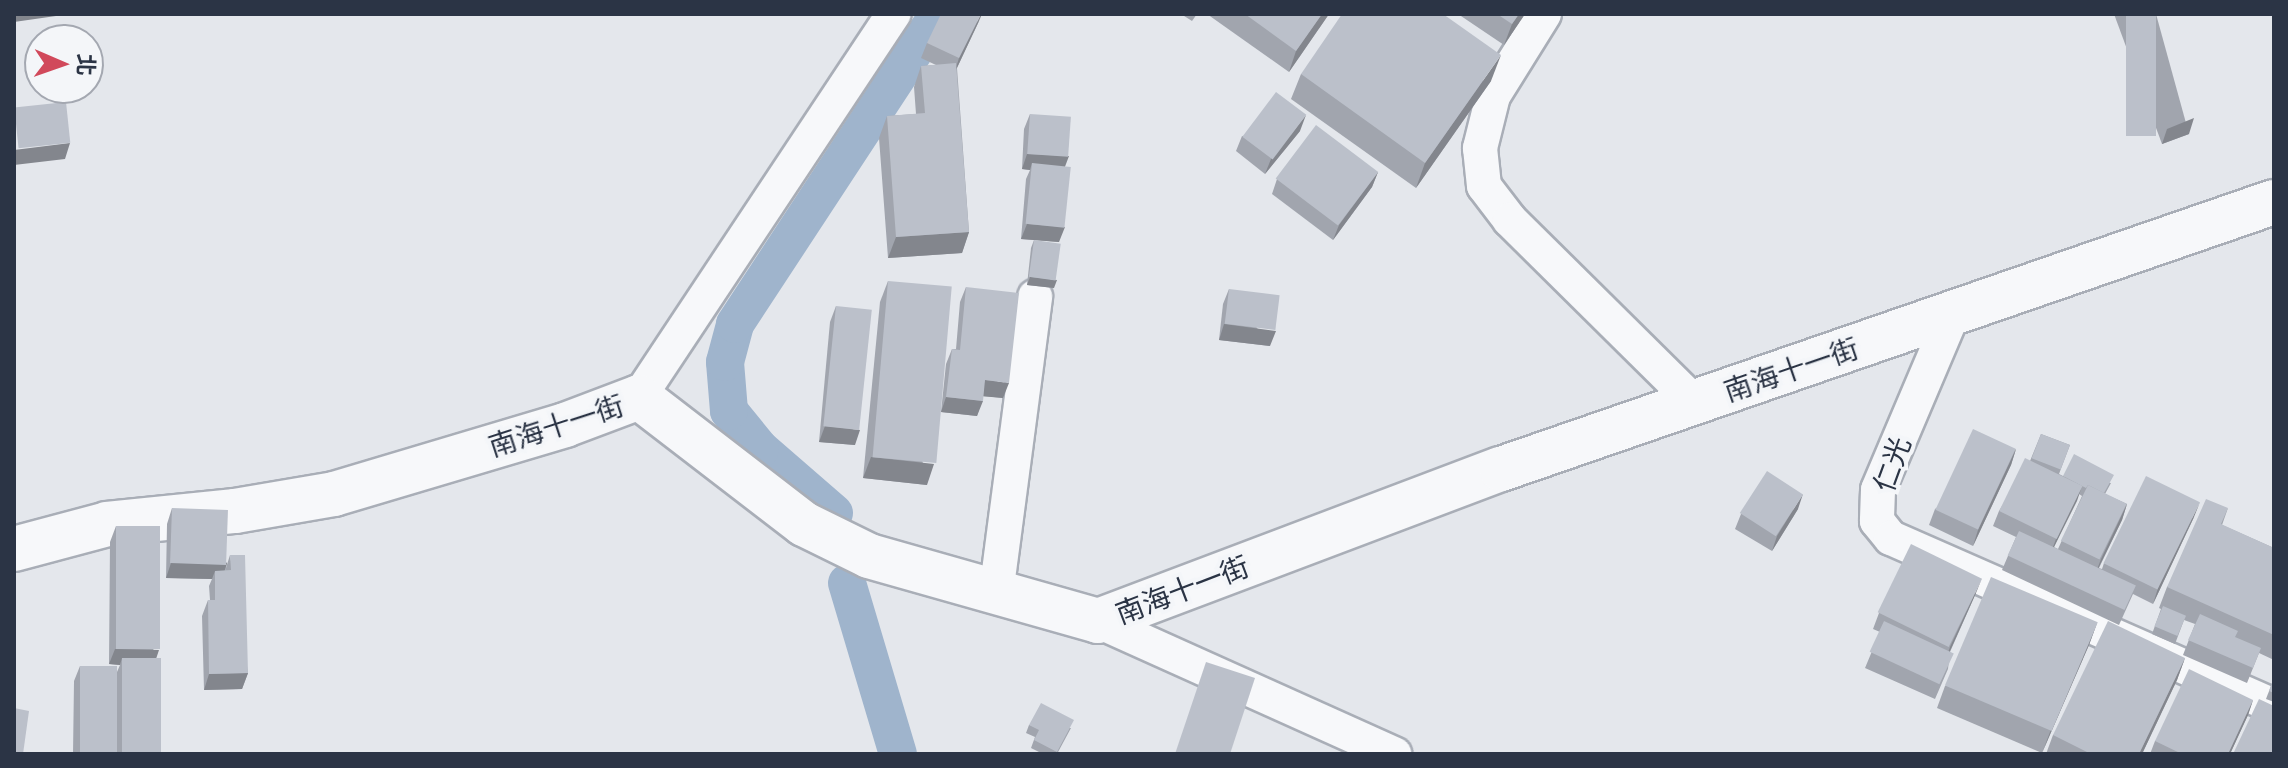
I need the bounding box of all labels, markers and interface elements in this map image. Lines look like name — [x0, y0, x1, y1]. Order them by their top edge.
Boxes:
north arrow — [24, 24, 104, 104]
text: 北 — [73, 53, 100, 76]
street label: 南海十一街 — [1719, 330, 1863, 408]
street label: 南海十一街 — [484, 387, 628, 463]
street label: 仁光 — [1866, 432, 1916, 496]
street label: 南海十一街 — [1111, 548, 1253, 630]

